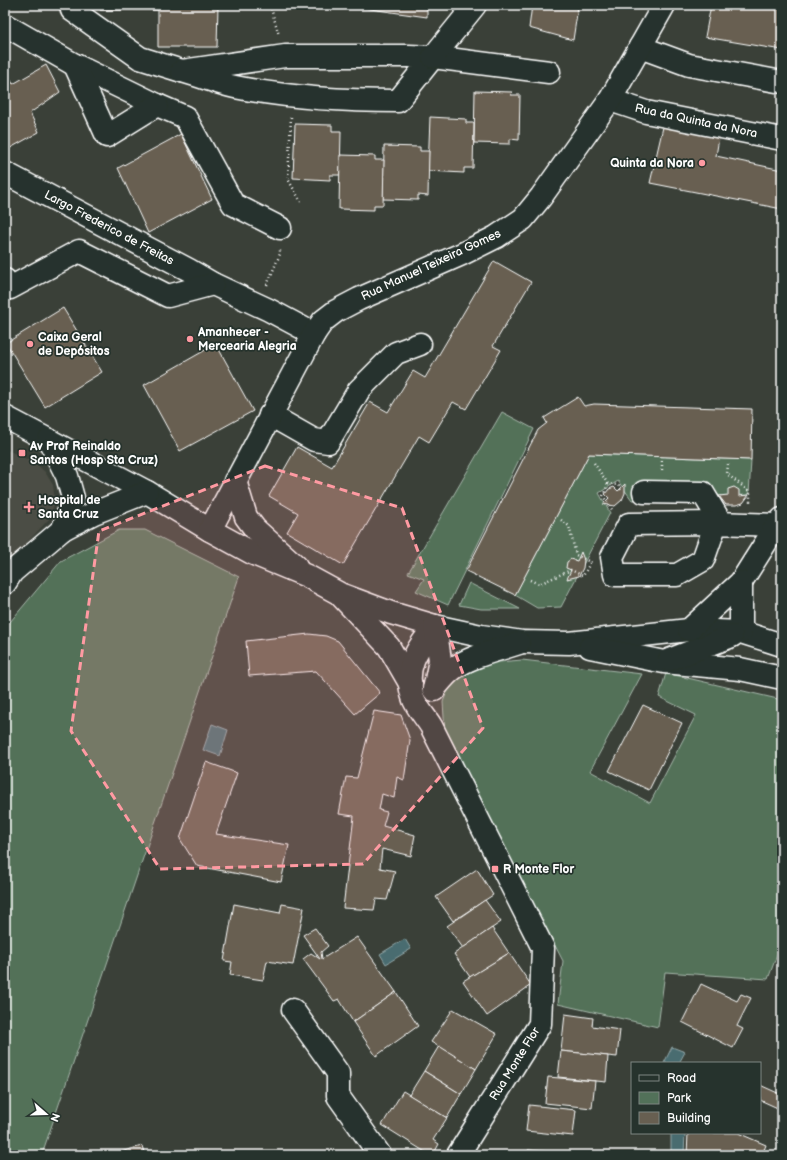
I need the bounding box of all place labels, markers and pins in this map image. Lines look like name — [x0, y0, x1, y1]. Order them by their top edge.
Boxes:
place label: Quinta da Nora — [610, 156, 694, 171]
marker: Quinta da Nora — [697, 158, 707, 168]
place label: Amanhecer - Mercearia Alegria — [197, 325, 297, 354]
place label: Caixa Geral de Depósitos — [38, 330, 110, 359]
marker: Amanhecer - Mercearia Alegria — [185, 334, 195, 344]
marker: Caixa Geral de Depósitos — [25, 339, 35, 349]
place label: Av Prof Reinaldo Santos (Hosp Sta Cruz) — [29, 439, 158, 468]
marker: Av Prof Reinaldo Santos (Hosp Sta Cruz) — [17, 448, 27, 458]
place label: Hospital de Santa Cruz — [38, 493, 100, 522]
marker: Hospital de Santa Cruz — [23, 501, 35, 513]
place label: R Monte Flor — [503, 862, 574, 877]
marker: R Monte Flor — [490, 864, 500, 874]

